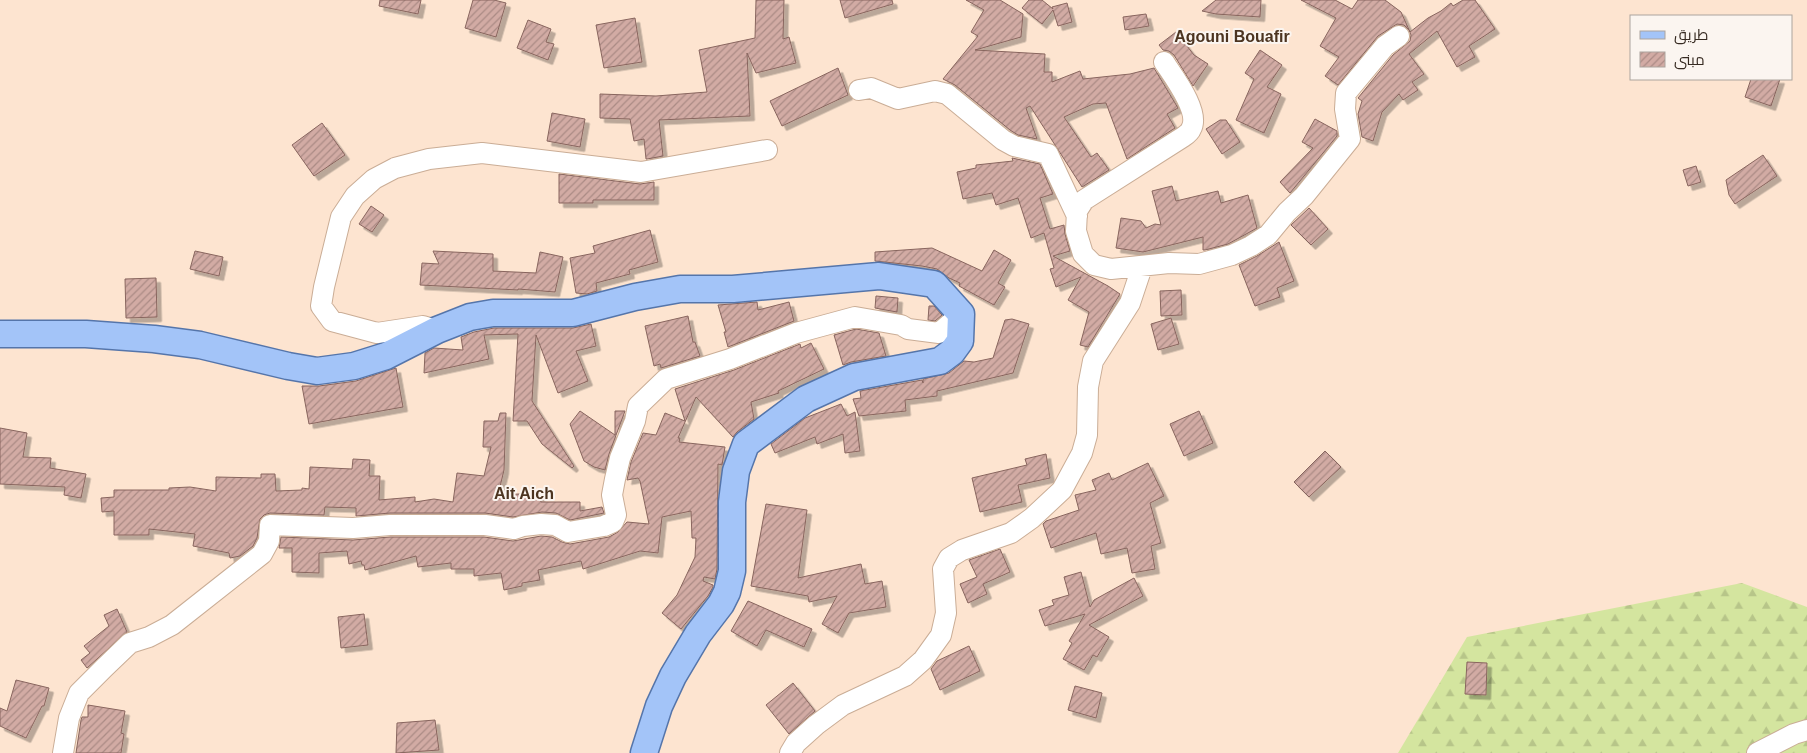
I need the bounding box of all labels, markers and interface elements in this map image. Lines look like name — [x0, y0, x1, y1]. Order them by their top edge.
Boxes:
legend — [1630, 15, 1792, 80]
text: طريق — [1674, 26, 1708, 45]
district label: Agouni Bouafir — [1174, 28, 1290, 45]
text: مبنى — [1674, 51, 1705, 70]
district label: Ait Aich — [494, 485, 554, 502]

